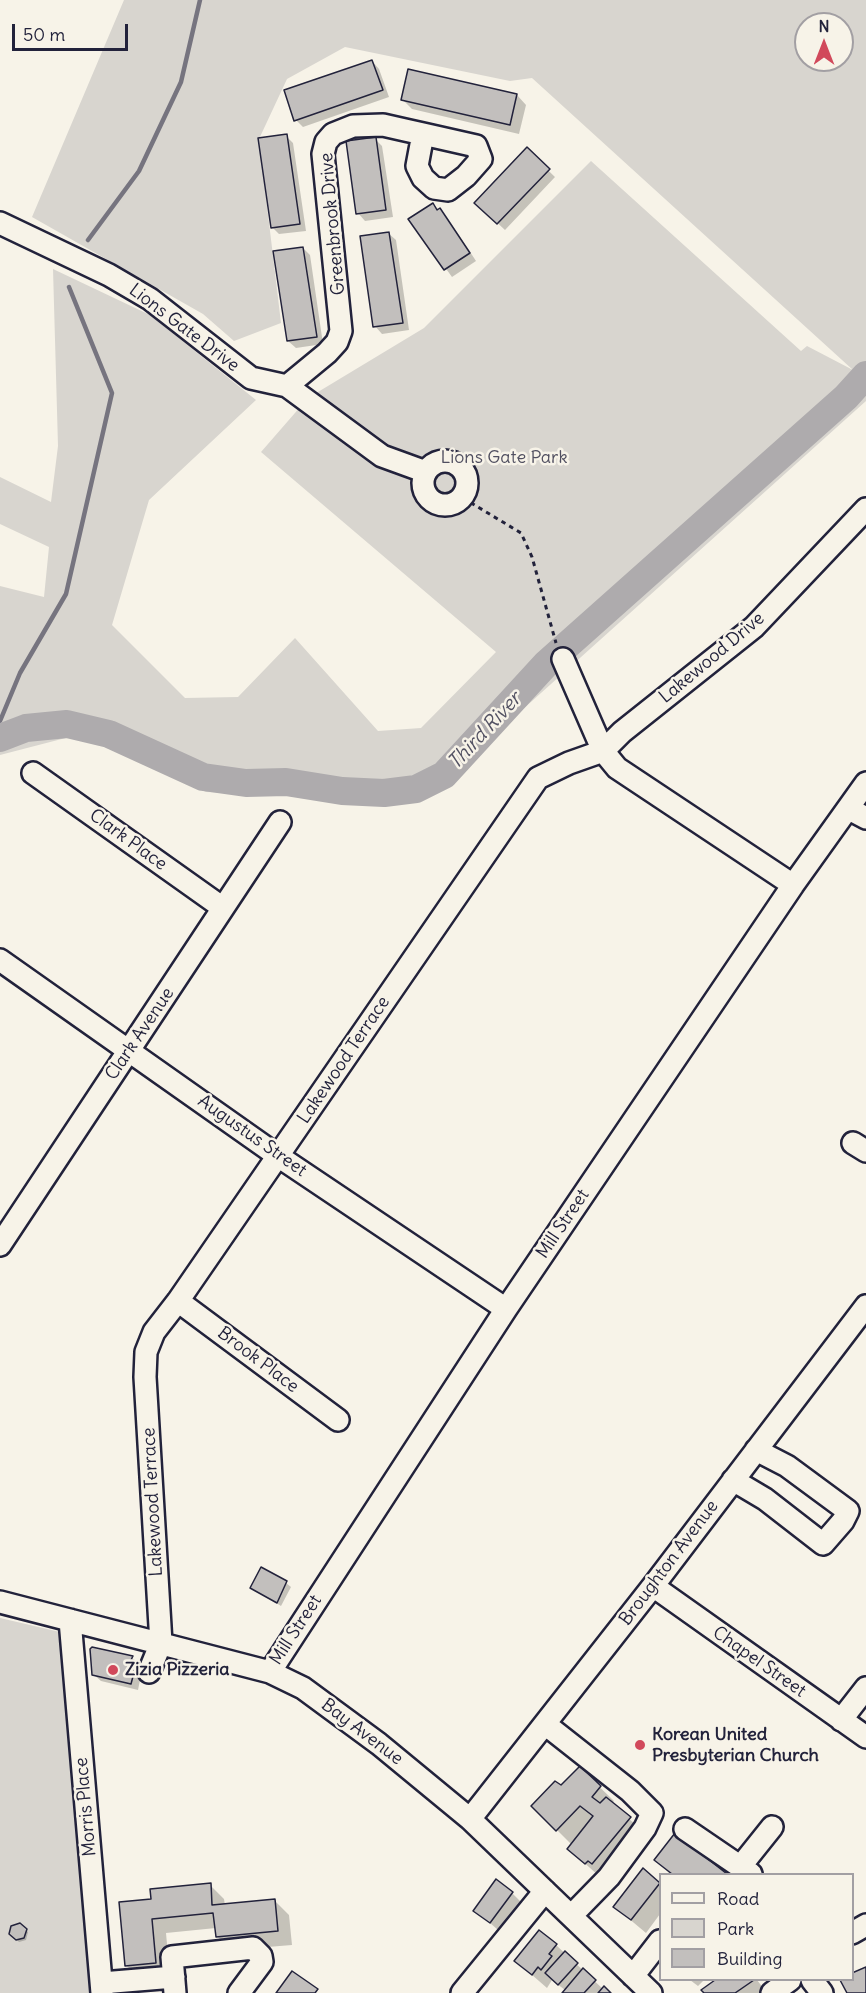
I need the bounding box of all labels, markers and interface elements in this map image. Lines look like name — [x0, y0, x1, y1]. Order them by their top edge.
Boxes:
scale bar — [15, 12, 130, 50]
north arrow — [794, 12, 854, 72]
text: N — [818, 16, 830, 36]
text: 50 m — [23, 23, 65, 46]
street label: Greenbrook Drive — [316, 152, 350, 296]
street label: Lions Gate Drive — [125, 279, 243, 377]
park label: Lions Gate Park — [440, 447, 568, 469]
street label: Lakewood Drive — [655, 608, 769, 708]
water label: Third River — [443, 687, 527, 775]
street label: Clark Place — [85, 805, 171, 875]
street label: Clark Avenue — [101, 983, 179, 1085]
street label: Lakewood Terrace — [293, 992, 395, 1128]
street label: Augustus Street — [193, 1090, 311, 1182]
street label: Mill Street — [532, 1185, 594, 1263]
street label: Brook Place — [213, 1322, 303, 1398]
street label: Lakewood Terrace — [138, 1427, 168, 1577]
street label: Broughton Avenue — [615, 1496, 723, 1630]
street label: Mill Street — [265, 1591, 327, 1669]
street label: Chapel Street — [708, 1622, 810, 1702]
place label: Zizia Pizzeria — [125, 1659, 230, 1681]
marker: Zizia Pizzeria — [106, 1663, 120, 1677]
street label: Bay Avenue — [317, 1694, 407, 1770]
place label: Korean United Presbyterian Church — [652, 1724, 819, 1766]
marker: Korean United Presbyterian Church — [633, 1738, 647, 1752]
street label: Morris Place — [71, 1757, 101, 1857]
legend — [659, 1873, 854, 1981]
text: Road — [717, 1887, 759, 1910]
text: Park — [717, 1917, 754, 1940]
text: Building — [717, 1947, 782, 1970]

